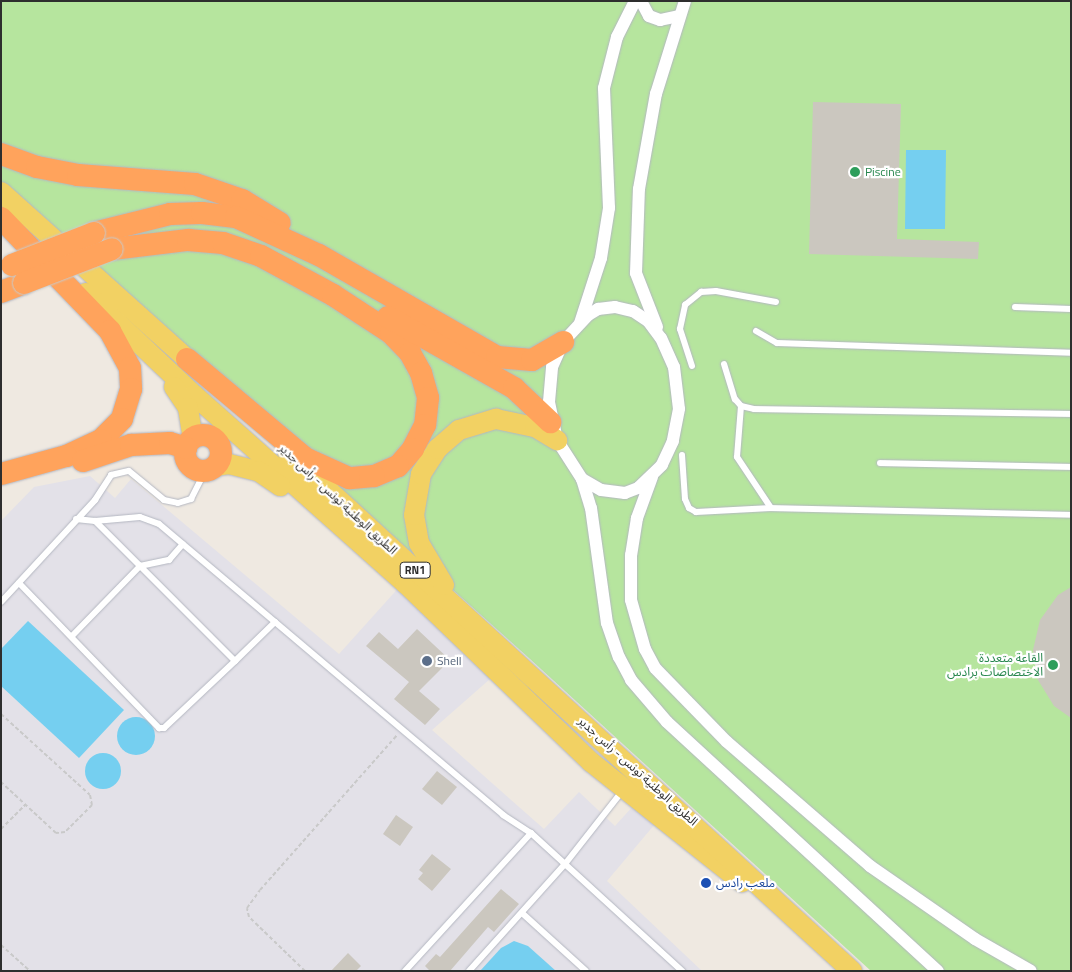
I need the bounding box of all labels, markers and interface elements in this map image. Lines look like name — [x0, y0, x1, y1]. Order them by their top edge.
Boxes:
place label: Piscine — [865, 165, 901, 179]
marker: Piscine — [849, 166, 861, 178]
street label: الطريق الوطنية تونس - رأس جدير — [276, 441, 400, 557]
road number: RN1 — [399, 562, 431, 578]
place label: القاعة متعددة الاختصاصات برادس — [947, 651, 1043, 679]
place label: Shell — [437, 654, 462, 668]
marker: Shell — [421, 655, 433, 667]
marker: القاعة متعددة الاختصاصات برادس — [1047, 659, 1059, 671]
street label: الطريق الوطنية تونس - رأس جدير — [575, 714, 701, 828]
place label: ملعب رادس — [716, 876, 775, 890]
marker: ملعب رادس — [700, 877, 712, 889]

